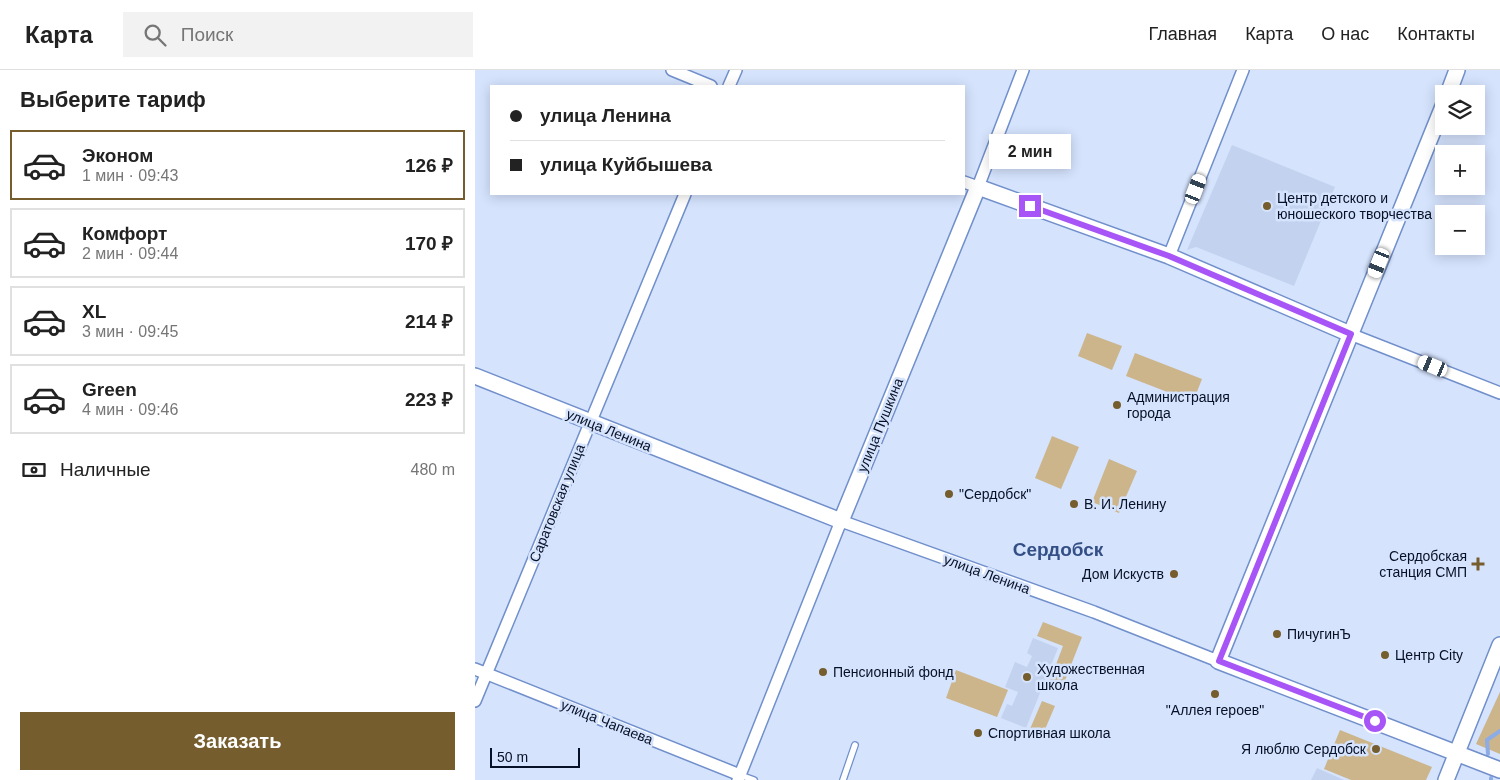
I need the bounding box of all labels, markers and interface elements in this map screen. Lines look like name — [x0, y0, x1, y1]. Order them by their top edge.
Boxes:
search box — [123, 12, 473, 57]
text: Карта — [25, 21, 93, 48]
icon: search — [141, 21, 169, 49]
text: Поиск — [181, 24, 233, 45]
text: Главная — [1149, 24, 1217, 44]
text: Карта — [1245, 24, 1293, 44]
text: О нас — [1321, 24, 1369, 44]
text: Контакты — [1397, 24, 1475, 44]
map controls — [1435, 85, 1485, 255]
button: layers — [1435, 85, 1485, 135]
text: Выберите тариф — [20, 87, 206, 112]
text: улица Ленина — [540, 105, 671, 126]
callout: 2 мин — [989, 134, 1071, 168]
icon: car — [22, 143, 67, 188]
text: 2 мин — [1008, 143, 1052, 160]
text: Эконом — [82, 145, 153, 166]
button: + — [1435, 145, 1485, 195]
text: улица Куйбышева — [540, 154, 712, 175]
text: 126 ₽ — [405, 155, 453, 176]
text: 1 мин · 09:43 — [82, 167, 178, 184]
car — [1183, 172, 1208, 206]
place label: Центр детского и юношеского творчества — [1277, 190, 1432, 222]
route end — [1019, 195, 1041, 217]
marker: Центр детского и юношеского творчества — [1261, 200, 1273, 212]
button: − — [1435, 205, 1485, 255]
icon: car — [22, 221, 67, 266]
text: Комфорт — [82, 223, 167, 244]
text: 170 ₽ — [405, 233, 453, 254]
text: 2 мин · 09:44 — [82, 245, 178, 262]
car — [1366, 246, 1391, 280]
icon: car — [22, 299, 67, 344]
text: XL — [82, 301, 106, 322]
text: 214 ₽ — [405, 311, 453, 332]
text: 3 мин · 09:45 — [82, 323, 178, 340]
car — [1416, 353, 1449, 379]
street label: улица Пушкина — [854, 375, 906, 474]
icon: car — [22, 377, 67, 422]
text: Green — [82, 379, 137, 400]
text: 223 ₽ — [405, 389, 453, 410]
place label: Администрация города — [1127, 389, 1230, 421]
marker: Администрация города — [1111, 399, 1123, 411]
text: 4 мин · 09:46 — [82, 401, 178, 418]
street label: улица Ленина — [564, 406, 654, 454]
street label: Саратовская улица — [526, 441, 588, 564]
icon: cash — [20, 456, 48, 484]
text: Наличные — [60, 459, 151, 480]
text: 480 m — [411, 461, 455, 478]
place label: "Сердобск" — [959, 486, 1031, 502]
marker: "Сердобск" — [943, 488, 955, 500]
place label: В. И. Ленину — [1084, 496, 1166, 512]
marker: В. И. Ленину — [1068, 498, 1080, 510]
district label: Сердобск — [1013, 539, 1104, 560]
place label: Сердобская станция СМП — [1379, 548, 1467, 580]
street label: улица Ленина — [942, 551, 1032, 597]
marker: Сердобская станция СМП — [1471, 557, 1485, 571]
place label: Дом Искуств — [1082, 566, 1164, 582]
marker: Дом Искуств — [1168, 568, 1180, 580]
place label: ПичугинЪ — [1287, 626, 1351, 642]
marker: ПичугинЪ — [1271, 628, 1283, 640]
place label: Центр City — [1395, 647, 1463, 663]
marker: Центр City — [1379, 649, 1391, 661]
place label: Художественная школа — [1037, 661, 1145, 693]
place label: Пенсионный фонд — [833, 664, 954, 680]
marker: Пенсионный фонд — [817, 666, 829, 678]
marker: Художественная школа — [1021, 671, 1033, 683]
marker: "Аллея героев" — [1209, 688, 1221, 700]
street label: улица Чапаева — [559, 696, 655, 748]
place label: "Аллея героев" — [1166, 702, 1264, 718]
route start — [1364, 710, 1386, 732]
button: Заказать — [20, 712, 455, 770]
place label: Спортивная школа — [988, 725, 1111, 741]
marker: Спортивная школа — [972, 727, 984, 739]
place label: Я люблю Сердобск — [1241, 741, 1367, 757]
marker: Я люблю Сердобск — [1370, 743, 1382, 755]
scale bar — [490, 745, 580, 768]
text: 50 m — [497, 749, 528, 765]

